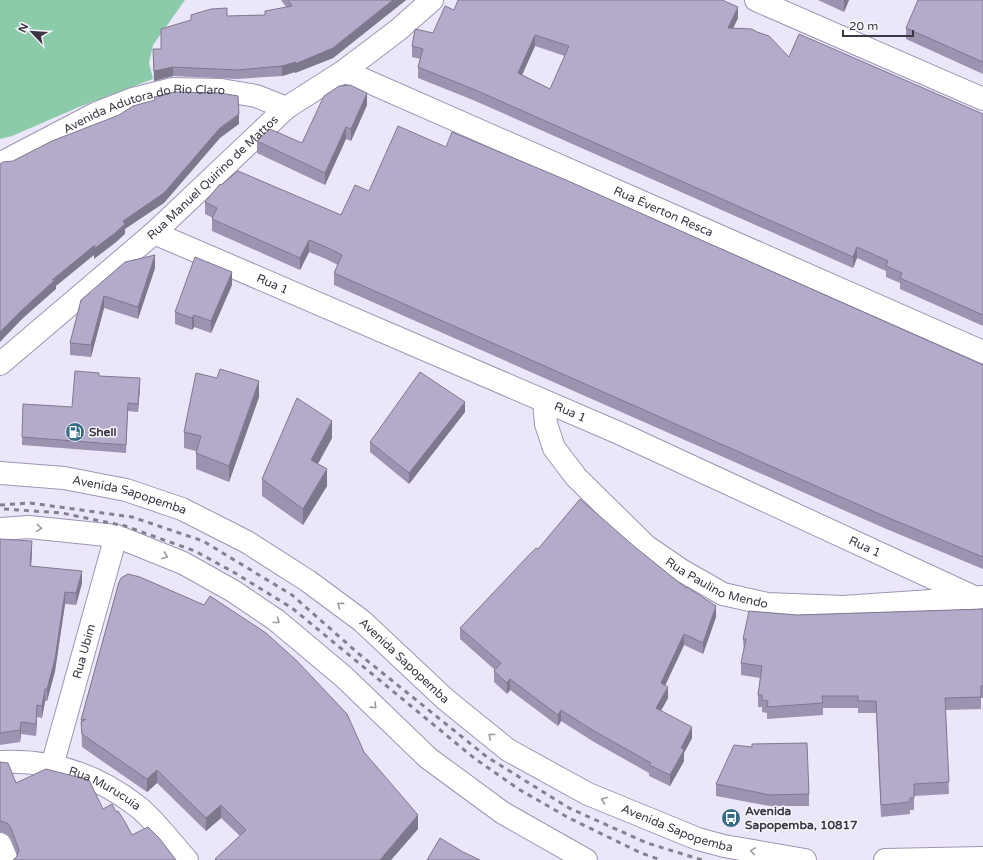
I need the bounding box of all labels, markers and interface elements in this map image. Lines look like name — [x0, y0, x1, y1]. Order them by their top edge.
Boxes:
north arrow — [12, 12, 52, 52]
scale bar — [843, 12, 913, 38]
text: 20 m — [849, 19, 878, 33]
text: N — [16, 21, 31, 35]
street label: Avenida Adutora do Rio Claro — [61, 82, 226, 136]
street label: Rua Manuel Quirino de Mattos — [144, 112, 281, 243]
street label: Rua Éverton Resca — [611, 183, 715, 240]
street label: Rua 1 — [254, 271, 291, 297]
street label: Rua 1 — [552, 399, 588, 425]
fuel station icon: Shell — [64, 421, 86, 443]
place label: Shell — [89, 425, 116, 439]
street label: Avenida Sapopemba — [71, 473, 189, 517]
one-way arrow — [36, 523, 42, 532]
street label: Rua 1 — [847, 533, 883, 560]
one-way arrow — [161, 551, 168, 559]
street label: Rua Paulino Mendo — [663, 554, 769, 611]
one-way arrow — [338, 603, 345, 610]
street label: Avenida Sapopemba — [356, 615, 452, 706]
one-way arrow — [272, 616, 279, 623]
street label: Rua Ubim — [70, 622, 98, 680]
one-way arrow — [369, 701, 377, 709]
one-way arrow — [489, 733, 496, 740]
street label: Rua Murucuia — [67, 763, 144, 813]
one-way arrow — [600, 797, 607, 805]
street label: Avenida Sapopemba — [619, 801, 734, 854]
place label: Avenida Sapopemba, 10817 — [745, 804, 858, 833]
bus stop icon: Avenida Sapopemba, 10817 — [720, 807, 742, 829]
one-way arrow — [750, 847, 756, 856]

